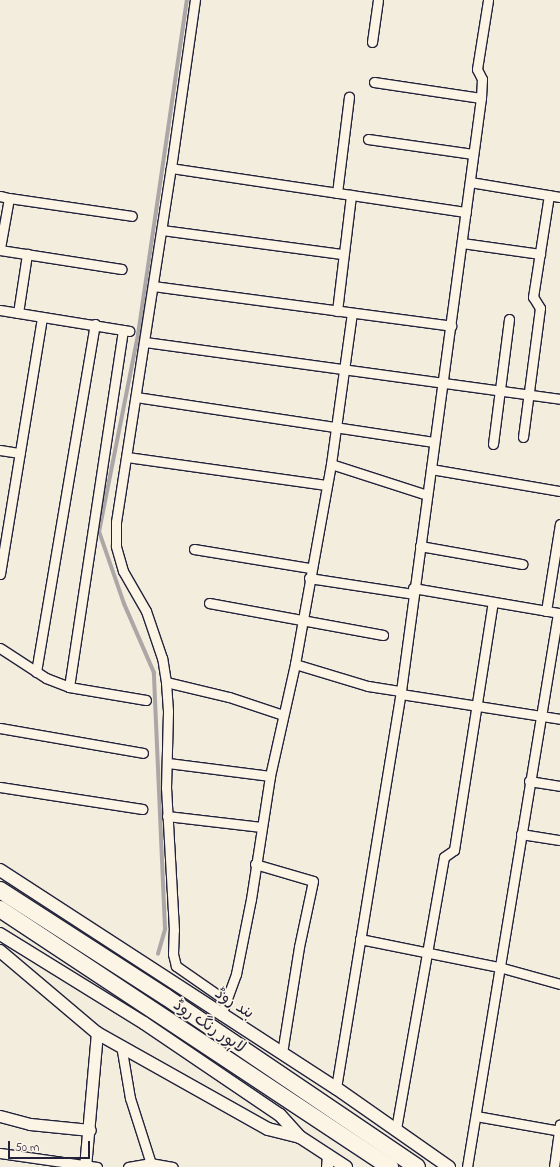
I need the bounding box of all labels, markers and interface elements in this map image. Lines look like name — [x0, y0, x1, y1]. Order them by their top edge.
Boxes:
street label: بند روڈ — [211, 984, 257, 1024]
street label: لاہور رنگ روڈ — [169, 996, 249, 1058]
scale bar — [10, 1133, 92, 1159]
text: 50 m — [15, 1139, 39, 1157]

